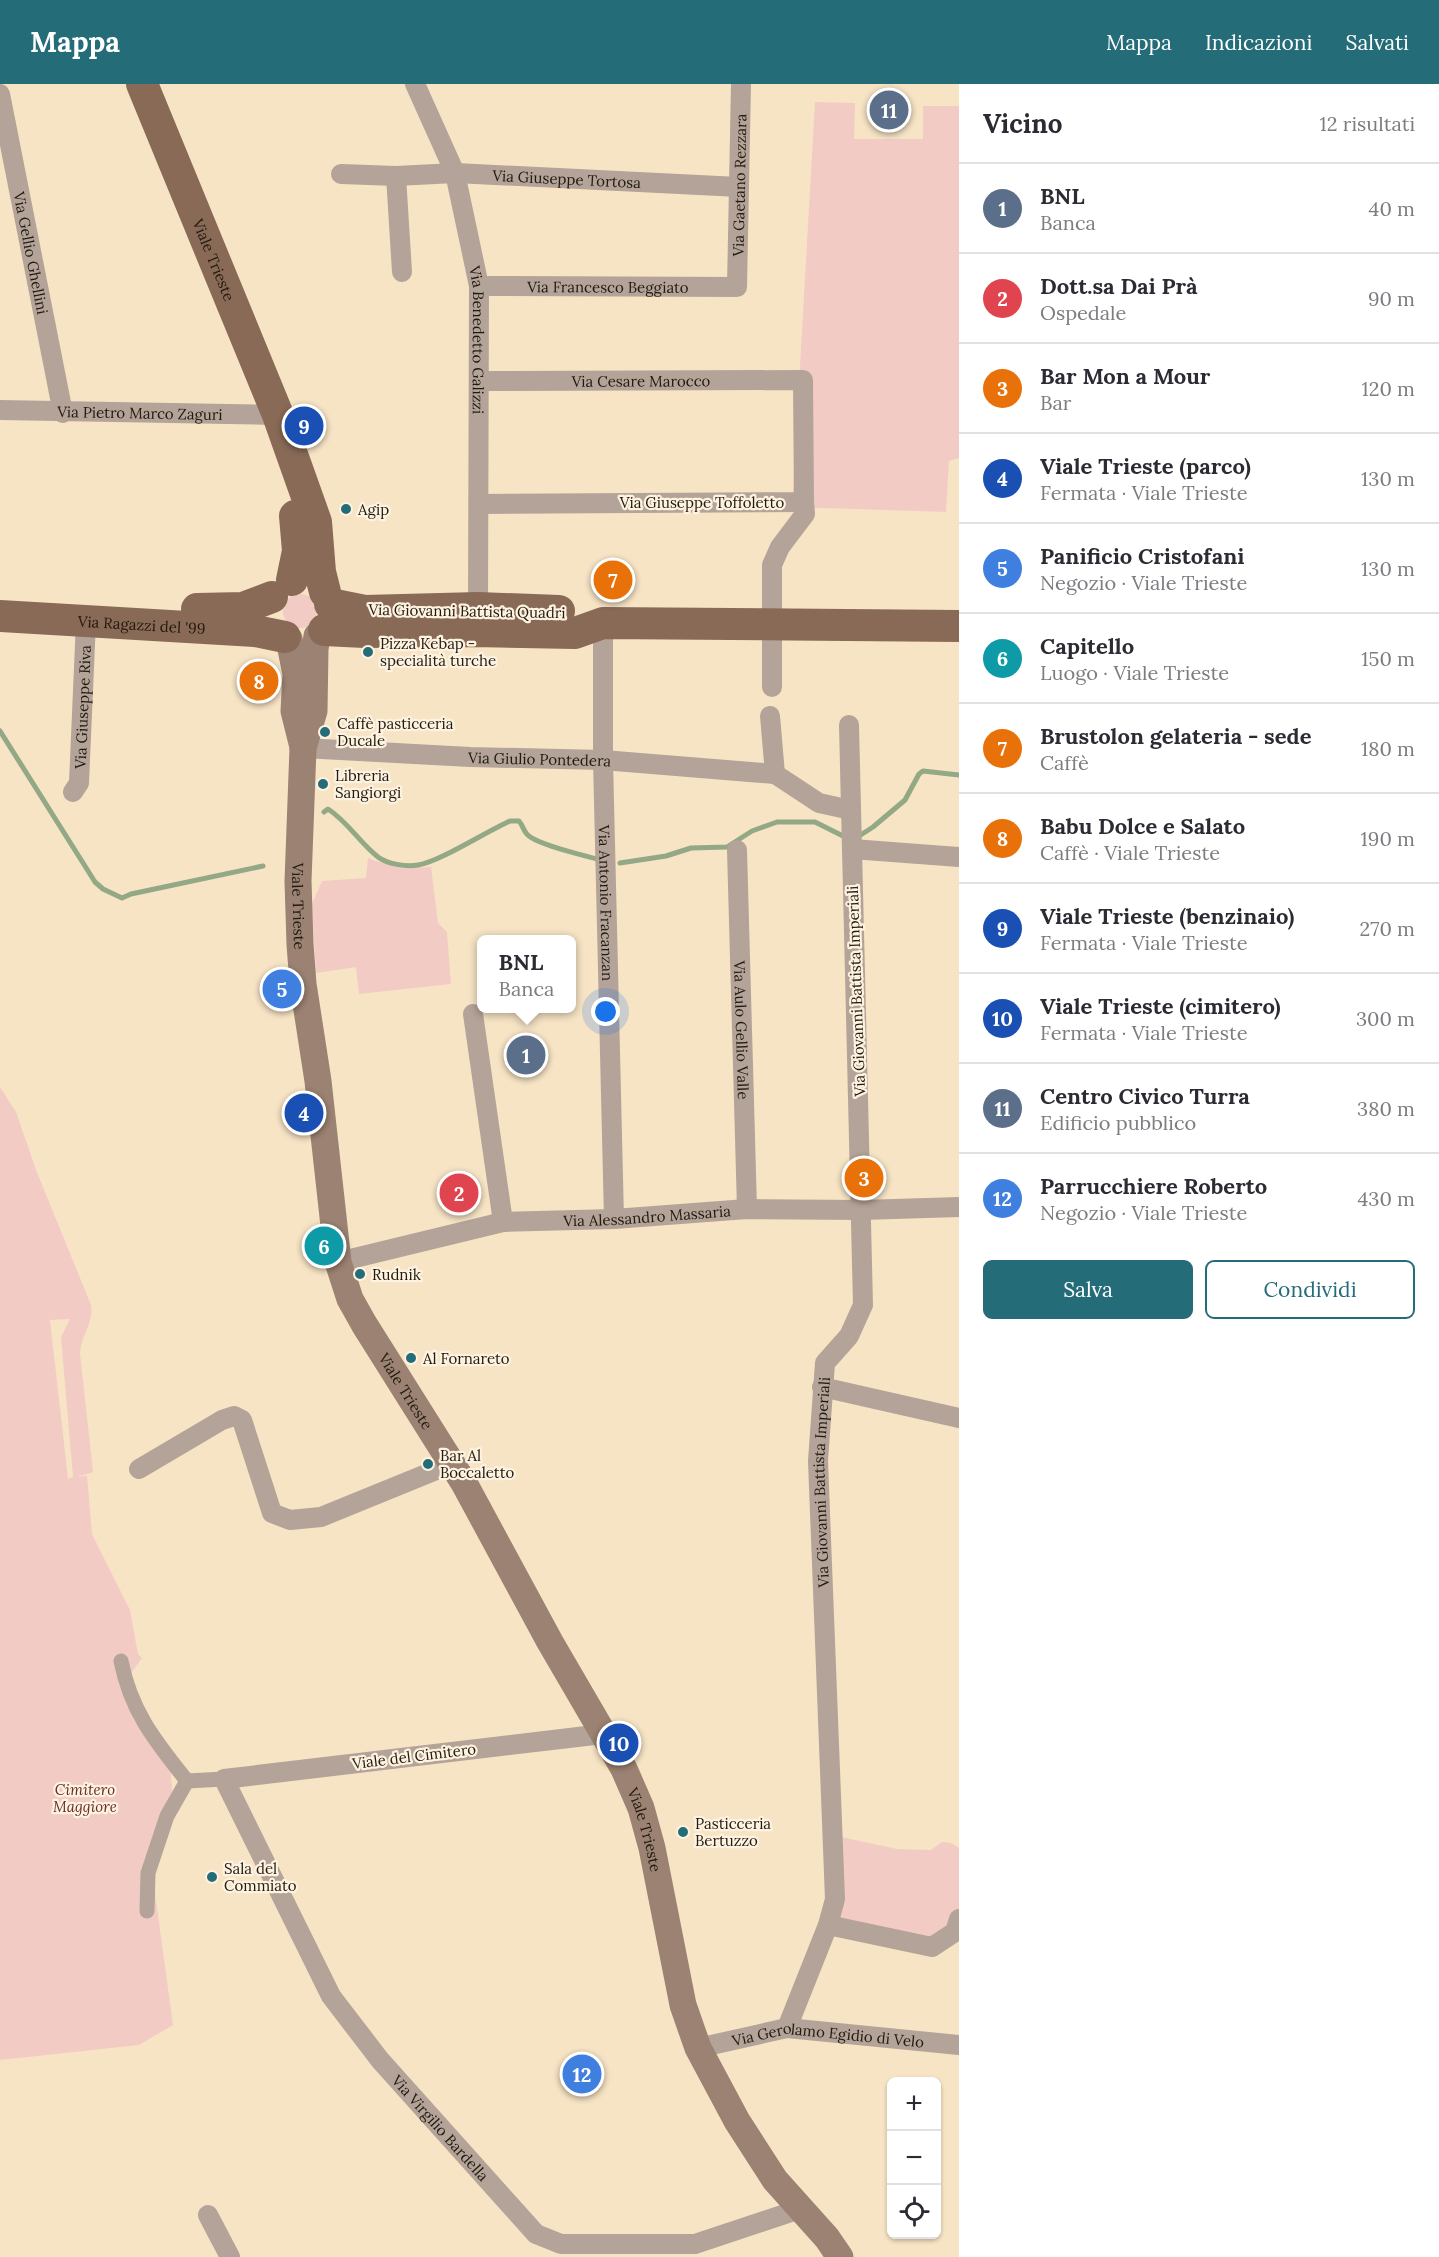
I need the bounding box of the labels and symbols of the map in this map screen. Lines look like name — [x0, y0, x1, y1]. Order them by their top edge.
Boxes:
pin: 11 — [870, 87, 908, 132]
street label: Via Gaetano Rezzara — [728, 113, 750, 258]
street label: Via Giuseppe Tortosa — [491, 165, 642, 192]
street label: Via Gellio Ghellini — [10, 189, 53, 316]
street label: Viale Trieste — [189, 215, 240, 304]
street label: Via Benedetto Galizzi — [465, 263, 489, 414]
street label: Via Francesco Beggiato — [526, 277, 689, 296]
street label: Via Cesare Marocco — [571, 371, 711, 390]
street label: Via Pietro Marco Zaguri — [56, 402, 223, 424]
pin: 9 — [284, 404, 324, 448]
street label: Via Giuseppe Toffoletto — [619, 493, 784, 512]
place label: Agip — [357, 500, 389, 519]
marker: Agip — [339, 502, 353, 516]
pin: 7 — [594, 558, 632, 602]
street label: Via Giovanni Battista Quadri — [367, 600, 566, 622]
street label: Via Ragazzi del '99 — [76, 611, 206, 638]
place label: Pizza Kebap - specialità turche — [380, 634, 496, 670]
street label: Via Giuseppe Riva — [70, 644, 94, 770]
marker: Pizza Kebap - specialità turche — [361, 645, 375, 659]
pin: 8 — [240, 658, 278, 704]
place label: Caffè pasticceria Ducale — [337, 714, 454, 750]
marker: Caffè pasticceria Ducale — [318, 725, 332, 739]
street label: Via Giulio Pontedera — [467, 747, 612, 770]
place label: Libreria Sangiorgi — [335, 766, 401, 802]
marker: Libreria Sangiorgi — [316, 777, 330, 791]
street label: Via Antonio Fracanzan — [595, 824, 618, 981]
street label: Viale Trieste — [288, 861, 310, 950]
street label: Via Giovanni Battista Imperiali — [843, 885, 869, 1098]
street label: Via Aulo Gellio Valle — [731, 959, 753, 1100]
pin: 5 — [262, 966, 302, 1012]
your location — [591, 997, 620, 1026]
pin: 1 — [506, 1032, 546, 1078]
pin: 4 — [284, 1090, 324, 1136]
pin: 3 — [844, 1156, 884, 1200]
pin: 2 — [440, 1170, 478, 1216]
street label: Via Alessandro Massaria — [562, 1201, 732, 1230]
pin: 6 — [304, 1224, 344, 1268]
place label: Rudnik — [372, 1265, 421, 1284]
marker: Rudnik — [353, 1267, 367, 1281]
street label: Viale Trieste — [374, 1348, 437, 1433]
place label: Al Fornareto — [422, 1349, 510, 1368]
marker: Al Fornareto — [404, 1351, 418, 1365]
street label: Via Giovanni Battista Imperiali — [808, 1376, 833, 1589]
place label: Bar Al Boccaletto — [440, 1446, 515, 1482]
marker: Bar Al Boccaletto — [421, 1457, 435, 1471]
pin: 10 — [600, 1720, 638, 1766]
street label: Viale del Cimitero — [350, 1739, 477, 1773]
park label: Cimitero Maggiore — [53, 1780, 117, 1816]
street label: Viale Trieste — [623, 1784, 666, 1873]
place label: Pasticceria Bertuzzo — [695, 1814, 771, 1850]
marker: Pasticceria Bertuzzo — [676, 1825, 690, 1839]
place label: Sala del Commiato — [224, 1859, 297, 1895]
marker: Sala del Commiato — [205, 1870, 219, 1884]
street label: Via Gerolamo Egidio di Velo — [729, 2018, 925, 2051]
pin: 12 — [562, 2052, 602, 2096]
street label: Via Virgilio Bardella — [387, 2070, 493, 2185]

